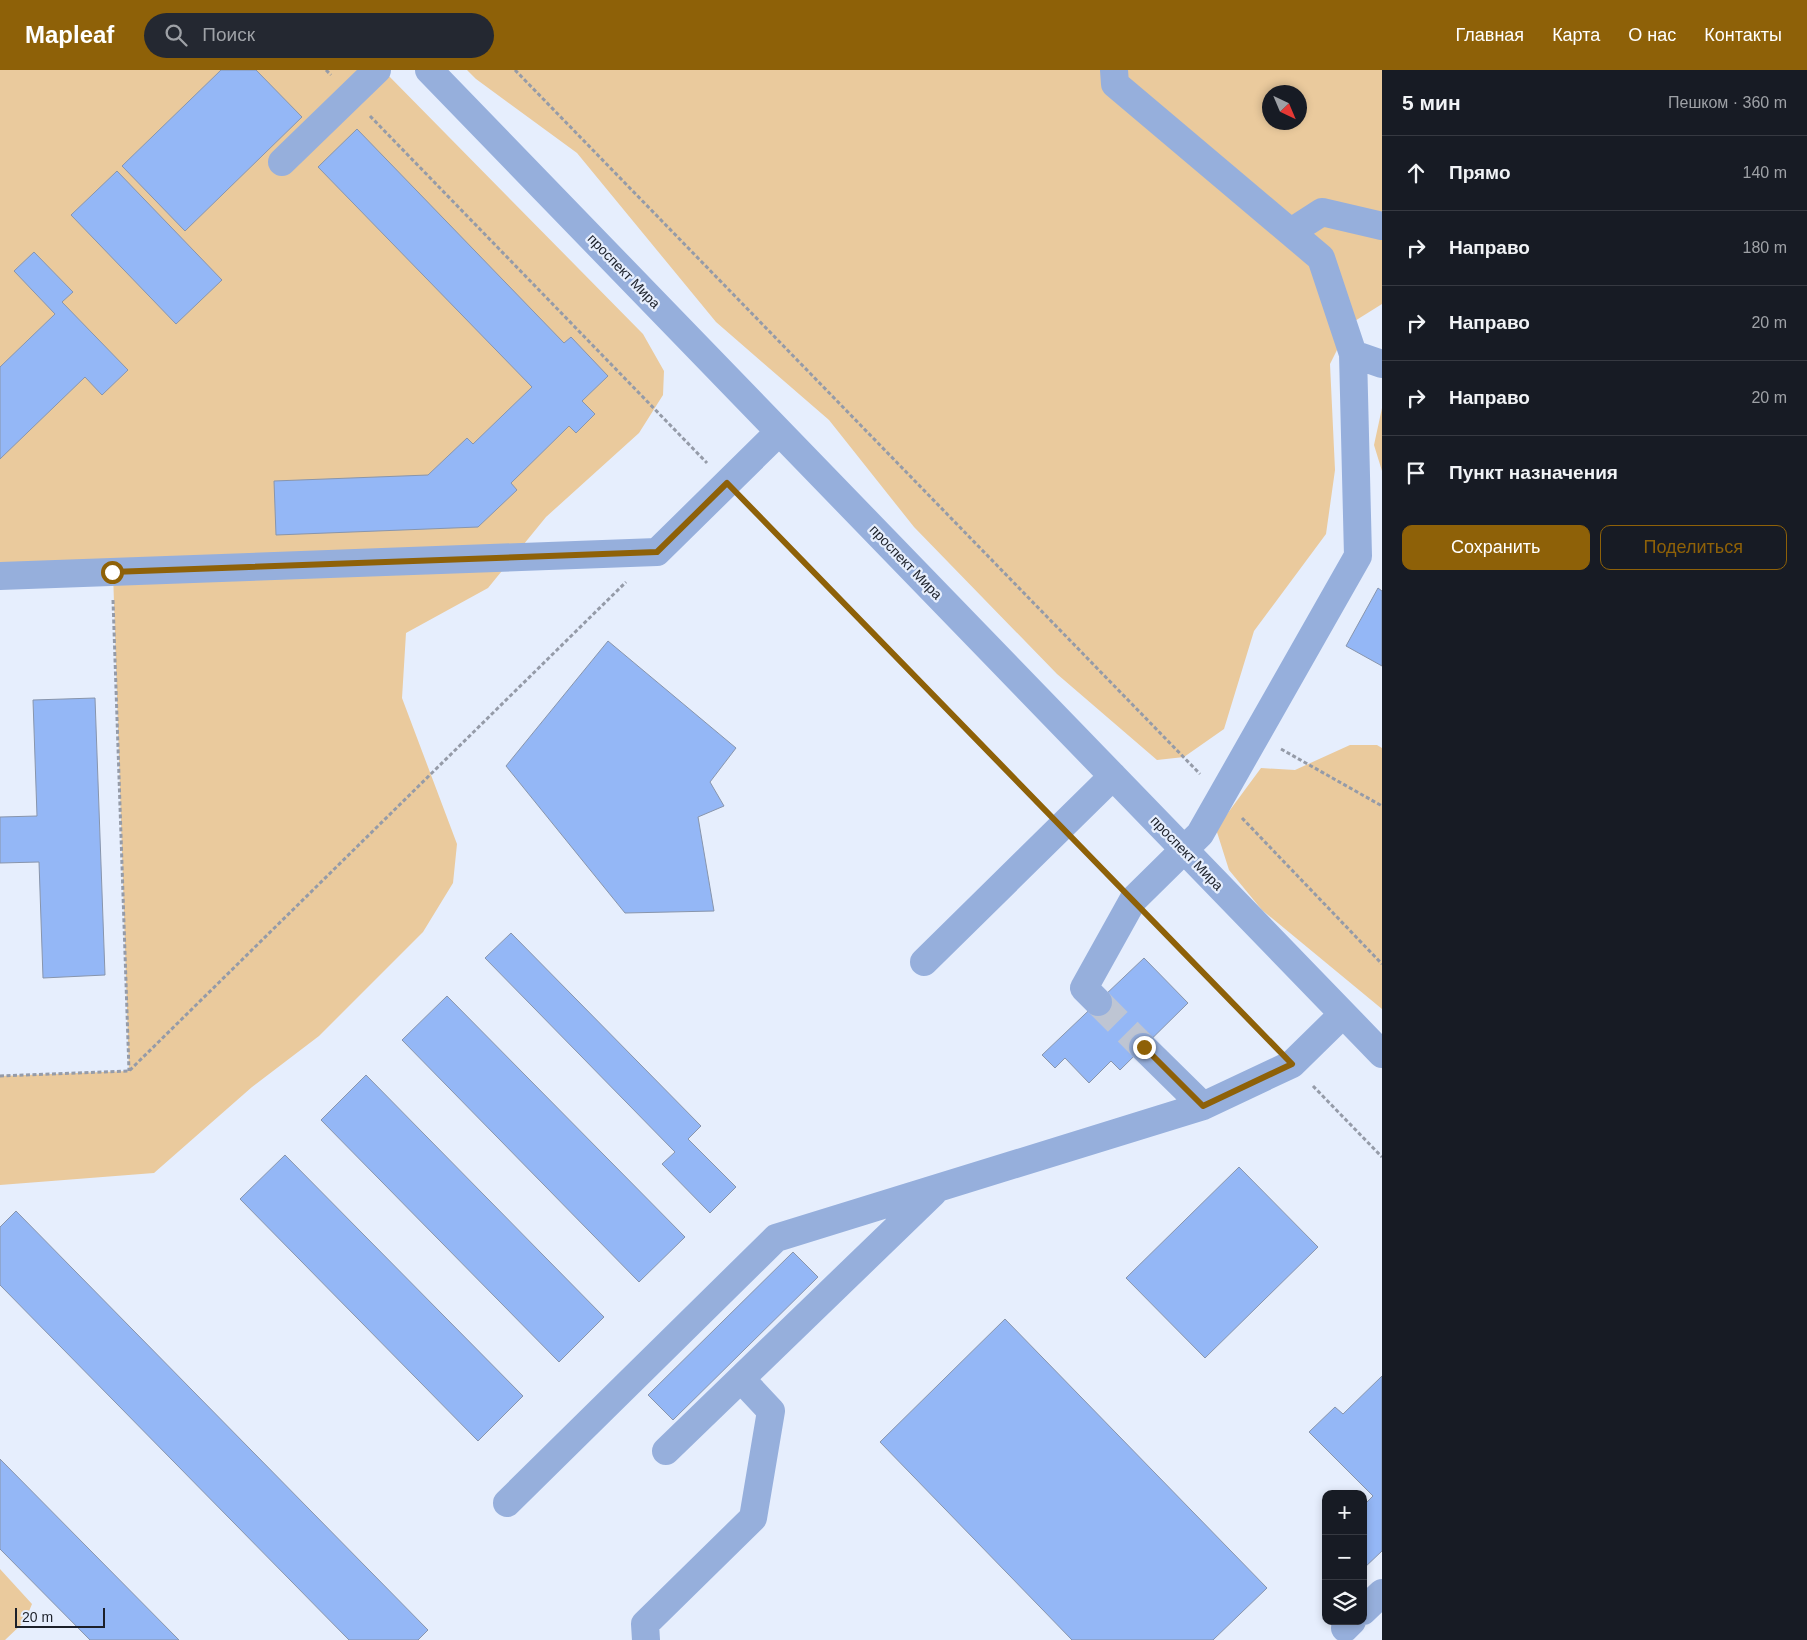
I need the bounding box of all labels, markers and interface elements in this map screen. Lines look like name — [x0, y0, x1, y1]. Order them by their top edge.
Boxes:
search box — [144, 13, 494, 58]
text: Mapleaf — [25, 21, 114, 48]
icon: search — [162, 21, 190, 49]
text: Поиск — [202, 24, 255, 45]
text: Главная — [1456, 25, 1524, 45]
text: Карта — [1552, 25, 1600, 45]
text: О нас — [1628, 25, 1676, 45]
text: Контакты — [1704, 25, 1782, 45]
north arrow — [1262, 85, 1307, 130]
text: 5 мин — [1402, 91, 1461, 114]
text: Пешком · 360 m — [1668, 94, 1787, 111]
icon: ahead — [1402, 159, 1430, 187]
text: Прямо — [1449, 162, 1511, 183]
text: 140 m — [1743, 164, 1787, 181]
street label: проспект Мира — [584, 230, 664, 312]
icon: right — [1402, 234, 1430, 262]
text: Направо — [1449, 237, 1530, 258]
text: 180 m — [1743, 239, 1787, 256]
icon: right — [1402, 309, 1430, 337]
text: Направо — [1449, 312, 1530, 333]
text: 20 m — [1751, 314, 1787, 331]
icon: right — [1402, 384, 1430, 412]
text: Направо — [1449, 387, 1530, 408]
text: 20 m — [1751, 389, 1787, 406]
icon: arrive — [1402, 459, 1430, 487]
text: Пункт назначения — [1449, 462, 1618, 483]
street label: проспект Мира — [866, 521, 946, 603]
button: Сохранить — [1402, 525, 1590, 570]
button: Поделиться — [1600, 525, 1787, 570]
route start — [101, 561, 124, 584]
street label: проспект Мира — [1147, 812, 1227, 894]
route end — [1133, 1036, 1156, 1059]
map controls — [1322, 1490, 1367, 1625]
button: + — [1322, 1490, 1367, 1535]
button: − — [1322, 1535, 1367, 1580]
button: layers — [1322, 1580, 1367, 1625]
scale bar — [15, 1605, 105, 1628]
text: 20 m — [22, 1609, 53, 1625]

